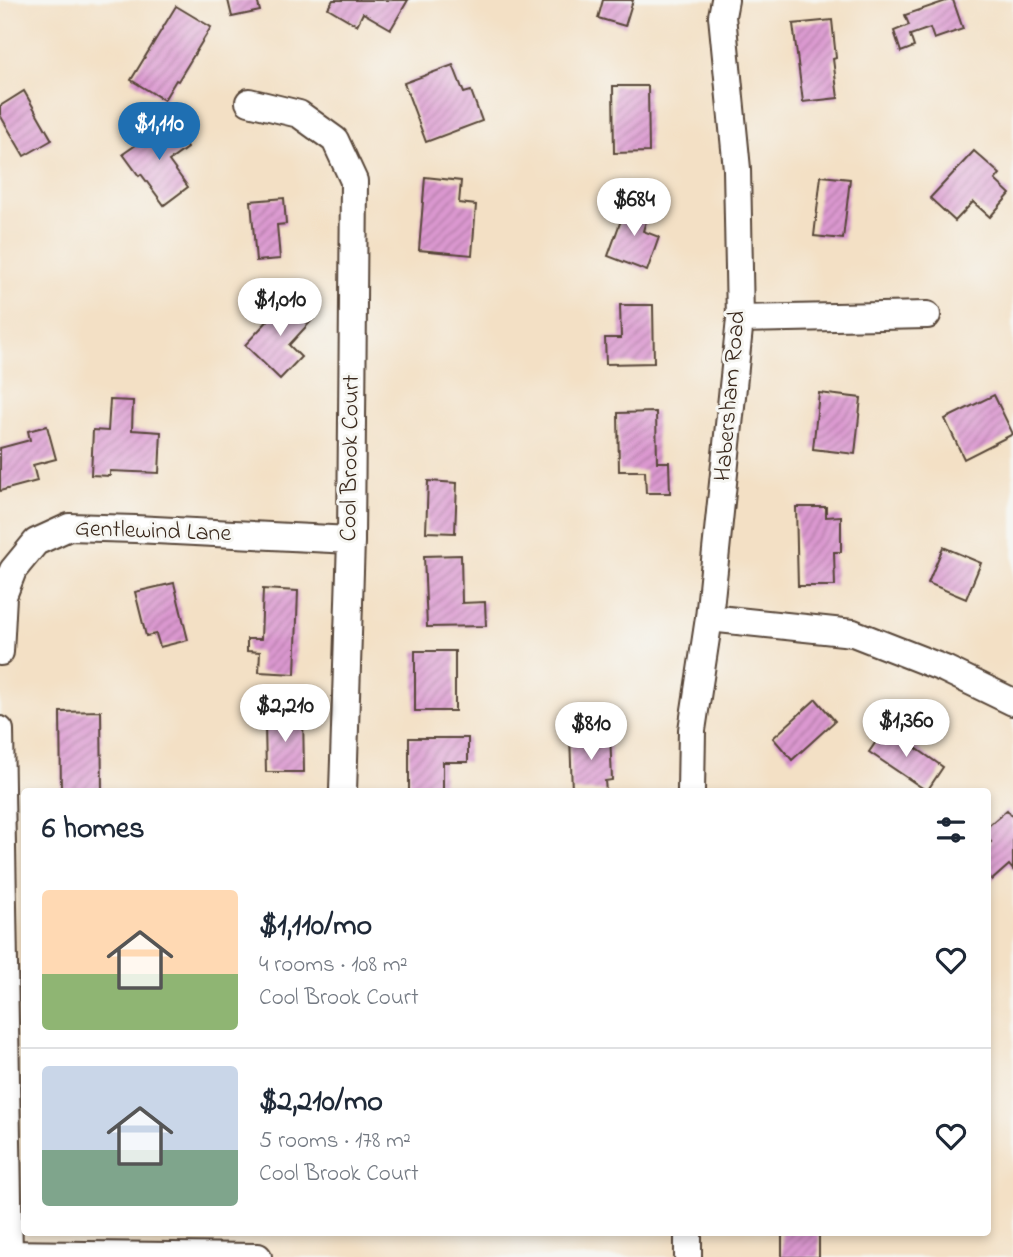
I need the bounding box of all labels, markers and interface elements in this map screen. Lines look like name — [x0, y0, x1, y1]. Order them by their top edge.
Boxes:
pin: $1,110 — [102, 102, 216, 162]
text: $1,110 — [134, 108, 184, 141]
pin: $684 — [593, 178, 675, 238]
text: $684 — [613, 184, 655, 217]
pin: $1,010 — [223, 278, 337, 338]
text: $1,010 — [254, 284, 306, 317]
street label: Habersham Road — [706, 309, 756, 483]
street label: Cool Brook Court — [332, 374, 370, 542]
street label: Gentlewind Lane — [74, 512, 232, 552]
pin: $2,210 — [228, 684, 342, 744]
text: $2,210 — [256, 690, 314, 723]
pin: $1,360 — [849, 700, 963, 759]
pin: $810 — [550, 702, 632, 762]
text: $1,360 — [879, 705, 933, 738]
text: $810 — [571, 708, 611, 741]
text: 6 homes — [42, 808, 145, 852]
icon: filters — [932, 811, 970, 849]
text: $1,110/mo — [259, 905, 372, 949]
icon: home — [98, 918, 182, 1002]
icon: heart — [932, 941, 970, 979]
text: 4 rooms · 108 m² — [259, 949, 408, 982]
text: Cool Brook Court — [259, 982, 419, 1015]
text: $2,210/mo — [259, 1081, 383, 1125]
icon: home — [98, 1094, 182, 1178]
icon: heart — [932, 1117, 970, 1155]
text: 5 rooms · 178 m² — [259, 1125, 411, 1158]
text: Cool Brook Court — [259, 1158, 419, 1191]

